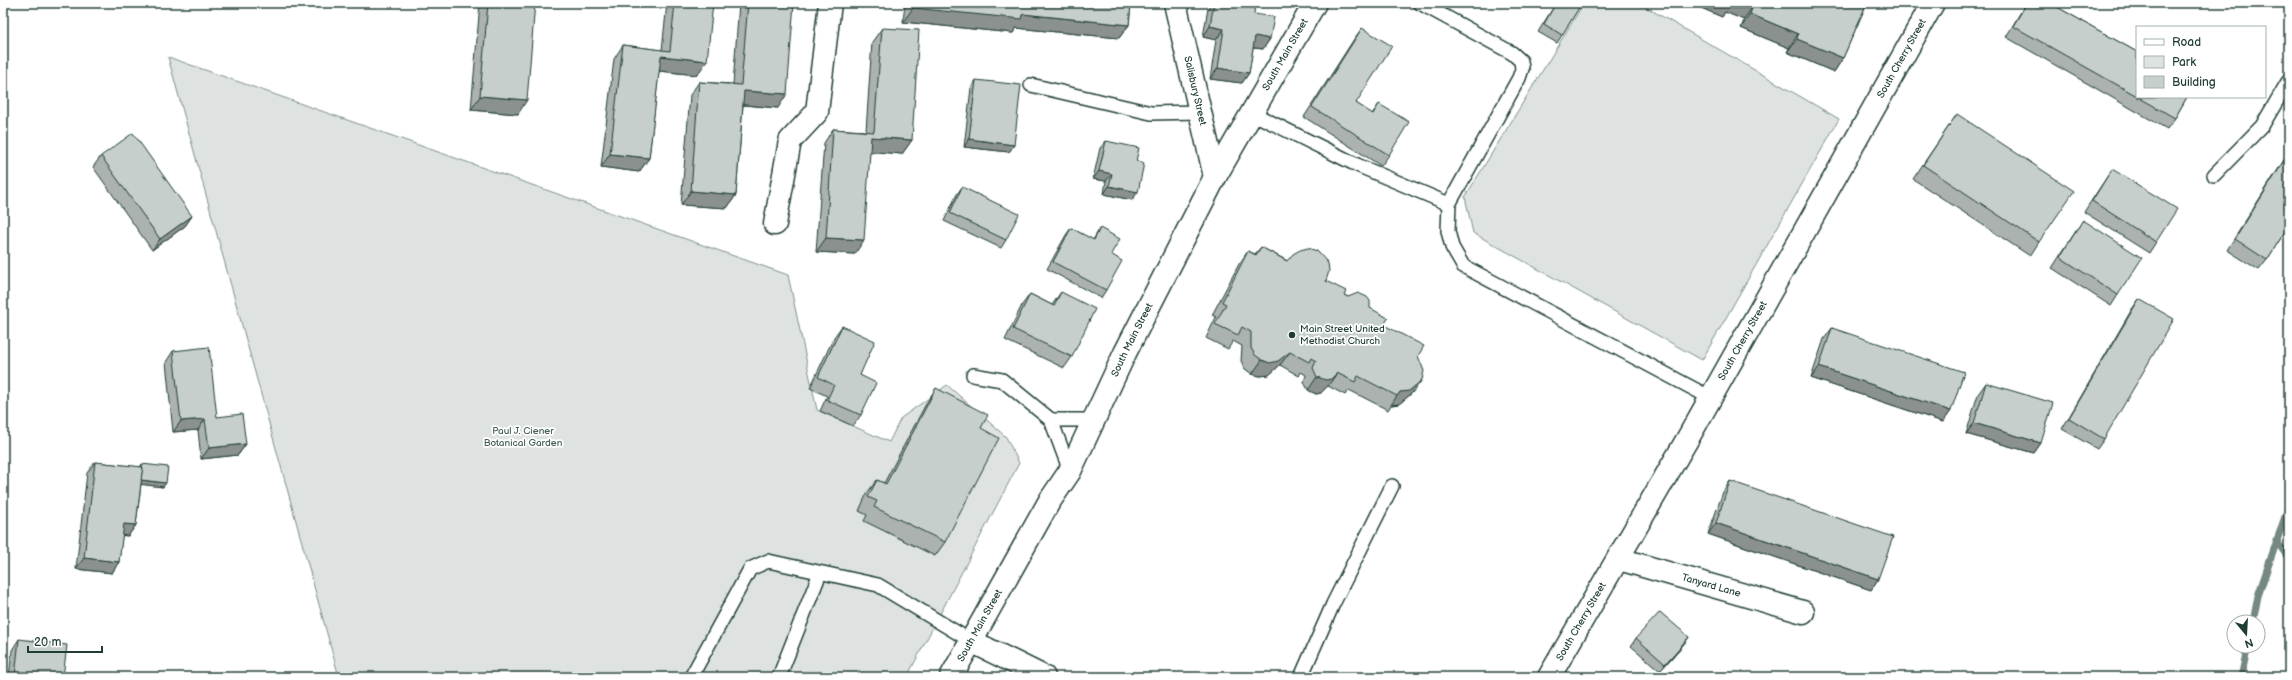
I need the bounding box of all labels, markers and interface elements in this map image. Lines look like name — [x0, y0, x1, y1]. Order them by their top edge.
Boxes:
street label: South Main Street — [1260, 17, 1311, 93]
street label: South Cherry Street — [1875, 17, 1929, 100]
legend — [2136, 26, 2266, 98]
text: Road — [2172, 35, 2201, 50]
street label: Salisbury Street — [1181, 55, 1209, 126]
text: Park — [2172, 55, 2196, 70]
text: Building — [2172, 75, 2216, 90]
street label: South Cherry Street — [1716, 299, 1770, 382]
street label: South Main Street — [1109, 301, 1155, 379]
place label: Main Street United Methodist Church — [1300, 323, 1385, 347]
marker: Main Street United Methodist Church — [1287, 330, 1297, 340]
park label: Paul J. Ciener Botanical Garden — [484, 425, 563, 449]
street label: Tanyard Lane — [1680, 571, 1742, 600]
street label: South Cherry Street — [1554, 580, 1609, 663]
street label: South Main Street — [955, 587, 1005, 664]
north arrow — [2226, 614, 2266, 654]
scale bar — [28, 628, 102, 654]
text: 20 m — [34, 635, 61, 650]
text: N — [2243, 636, 2255, 650]

